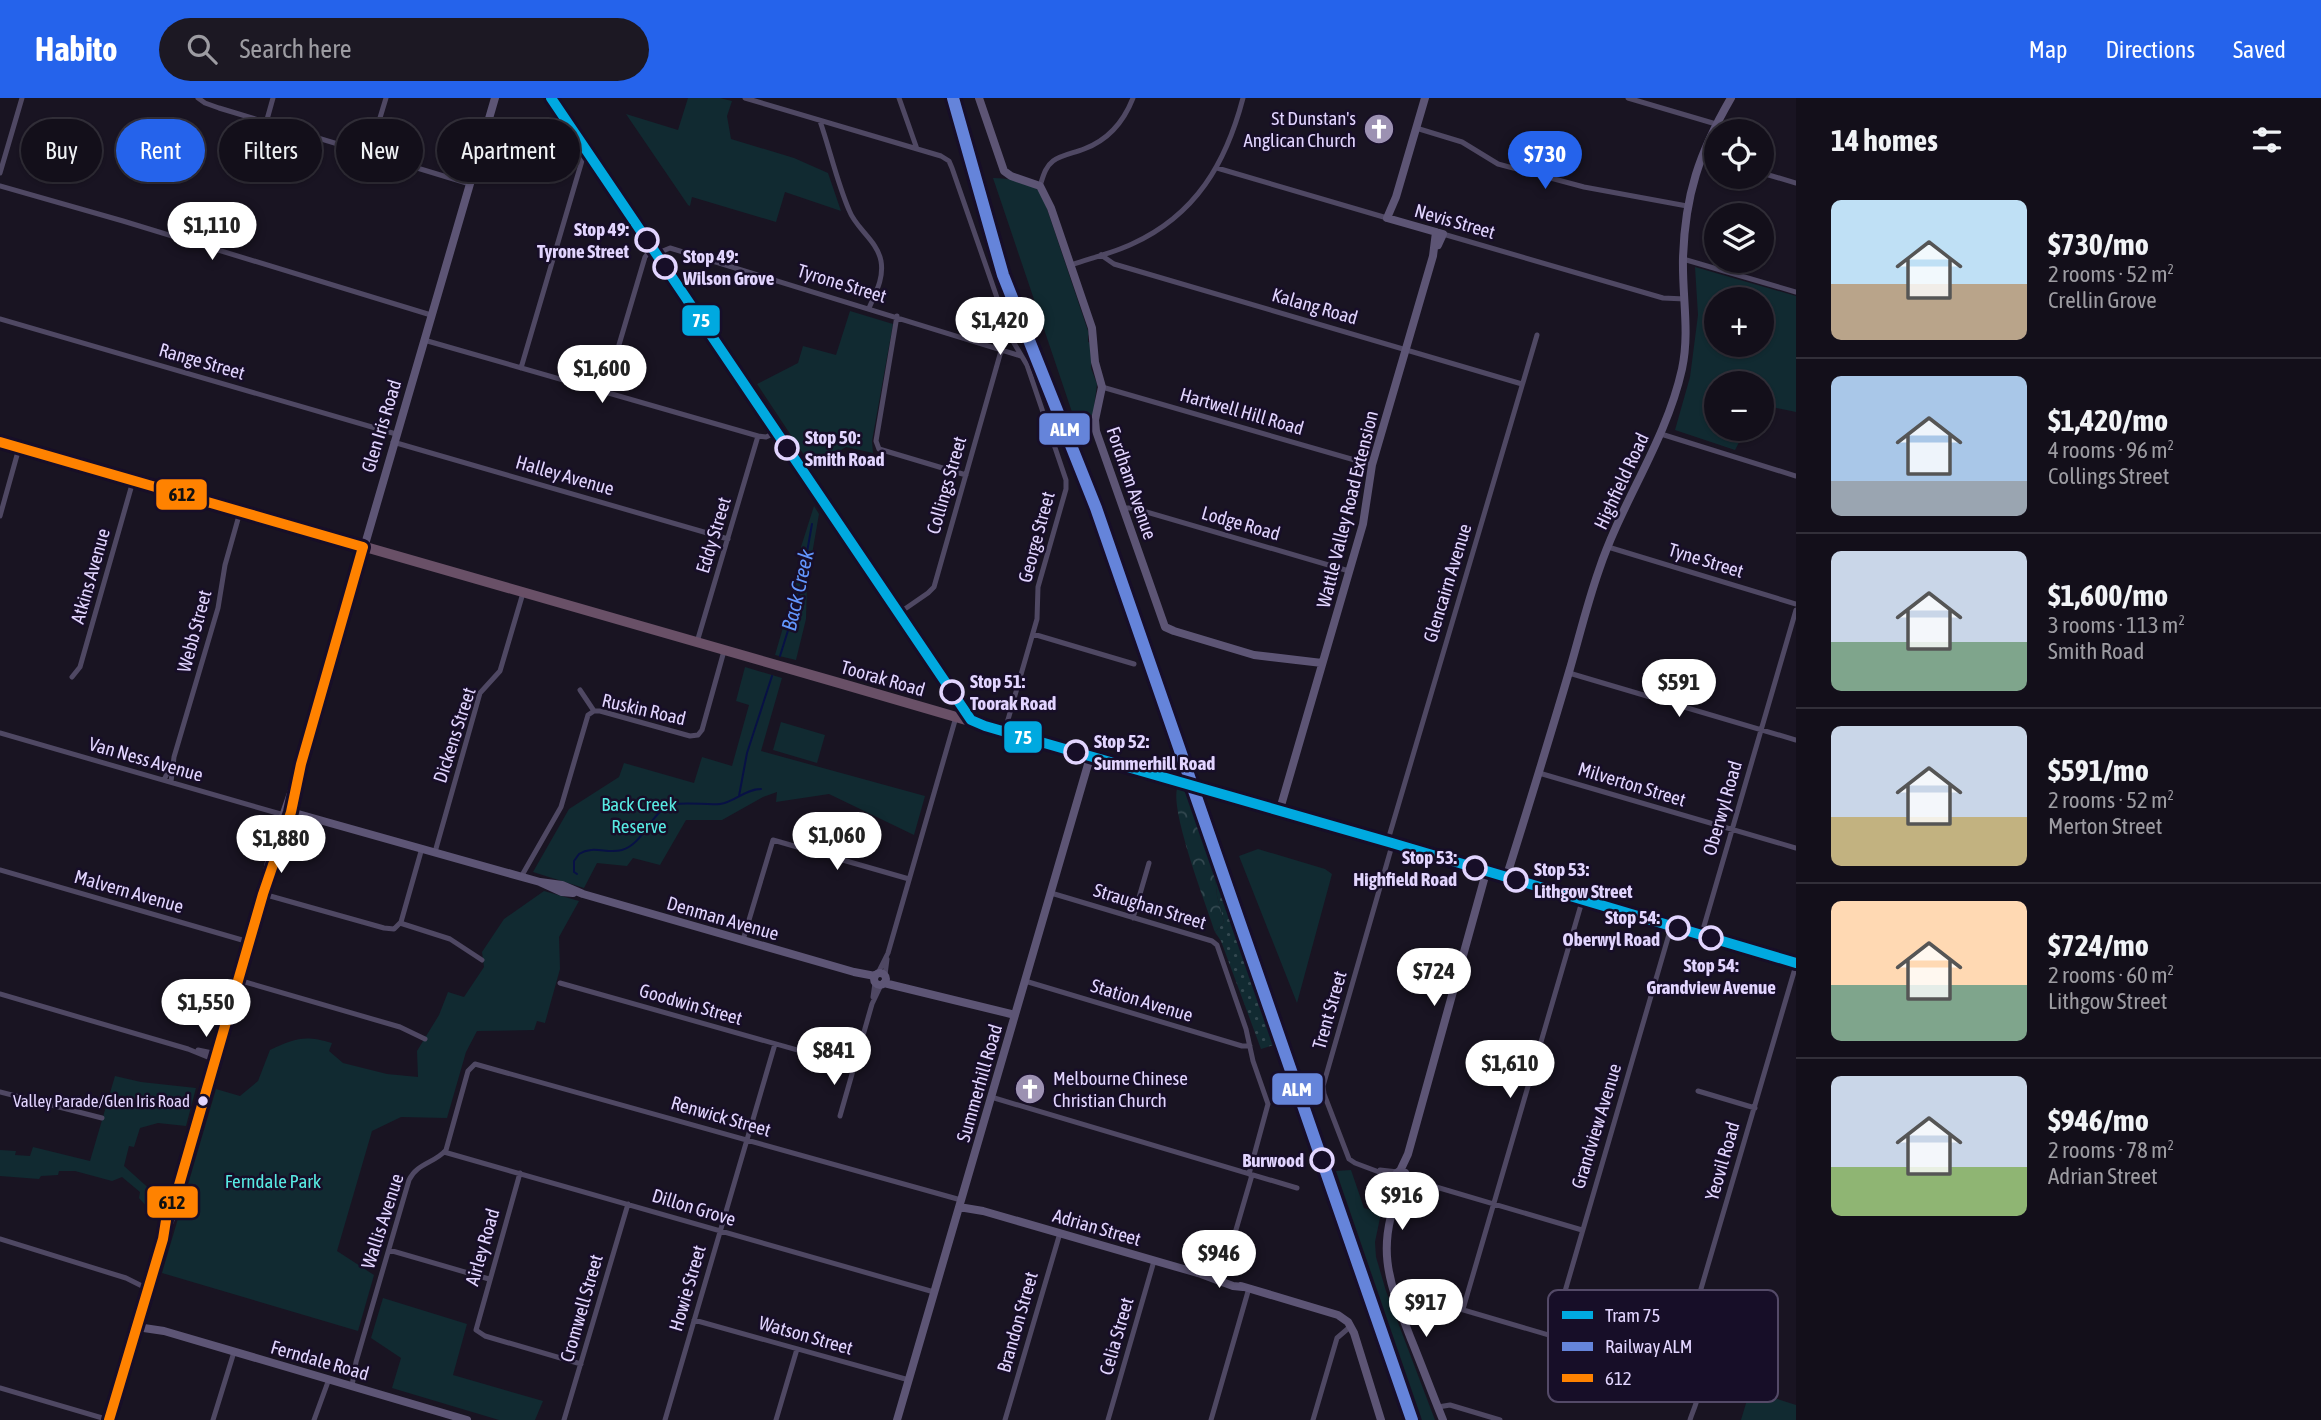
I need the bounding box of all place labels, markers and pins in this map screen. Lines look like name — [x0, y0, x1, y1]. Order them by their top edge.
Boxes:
place label: St Dunstan's Anglican Church — [1243, 107, 1356, 151]
church icon: St Dunstan's Anglican Church — [1362, 112, 1396, 146]
pin: $730 — [1504, 132, 1586, 191]
pin: $1,110 — [155, 202, 269, 262]
place label: Stop 49: Tyrone Street — [537, 218, 630, 262]
marker: Stop 49: Tyrone Street — [635, 228, 659, 252]
place label: Stop 49: Wilson Grove — [682, 245, 775, 289]
marker: Stop 49: Wilson Grove — [653, 255, 677, 279]
pin: $1,420 — [943, 298, 1057, 357]
pin: $1,600 — [545, 345, 659, 405]
place label: Stop 50: Smith Road — [805, 426, 885, 470]
marker: Stop 50: Smith Road — [775, 436, 799, 460]
pin: $591 — [1638, 660, 1720, 719]
place label: Stop 51: Toorak Road — [970, 670, 1056, 714]
marker: Stop 51: Toorak Road — [940, 680, 964, 704]
place label: Stop 52: Summerhill Road — [1094, 730, 1215, 774]
marker: Stop 52: Summerhill Road — [1064, 740, 1088, 764]
pin: $1,060 — [780, 812, 894, 872]
pin: $1,880 — [224, 816, 338, 875]
place label: Stop 53: Highfield Road — [1353, 846, 1458, 890]
marker: Stop 53: Highfield Road — [1463, 856, 1487, 880]
place label: Stop 53: Lithgow Street — [1534, 858, 1633, 902]
marker: Stop 53: Lithgow Street — [1504, 868, 1528, 892]
place label: Stop 54: Oberwyl Road — [1563, 906, 1661, 950]
marker: Stop 54: Oberwyl Road — [1666, 916, 1690, 940]
marker: Stop 54: Grandview Avenue — [1699, 926, 1723, 950]
pin: $724 — [1393, 948, 1475, 1008]
place label: Stop 54: Grandview Avenue — [1646, 954, 1776, 998]
pin: $1,550 — [149, 979, 263, 1039]
pin: $841 — [793, 1028, 875, 1087]
pin: $1,610 — [1453, 1040, 1567, 1100]
place label: Melbourne Chinese Christian Church — [1053, 1067, 1188, 1111]
church icon: Melbourne Chinese Christian Church — [1013, 1072, 1047, 1106]
place label: Valley Parade/Glen Iris Road — [13, 1091, 190, 1111]
marker: Valley Parade/Glen Iris Road — [196, 1094, 210, 1108]
marker: Burwood — [1310, 1148, 1334, 1172]
place label: Burwood — [1242, 1149, 1304, 1171]
pin: $916 — [1361, 1172, 1443, 1232]
pin: $946 — [1178, 1230, 1260, 1290]
pin: $917 — [1385, 1280, 1467, 1339]

